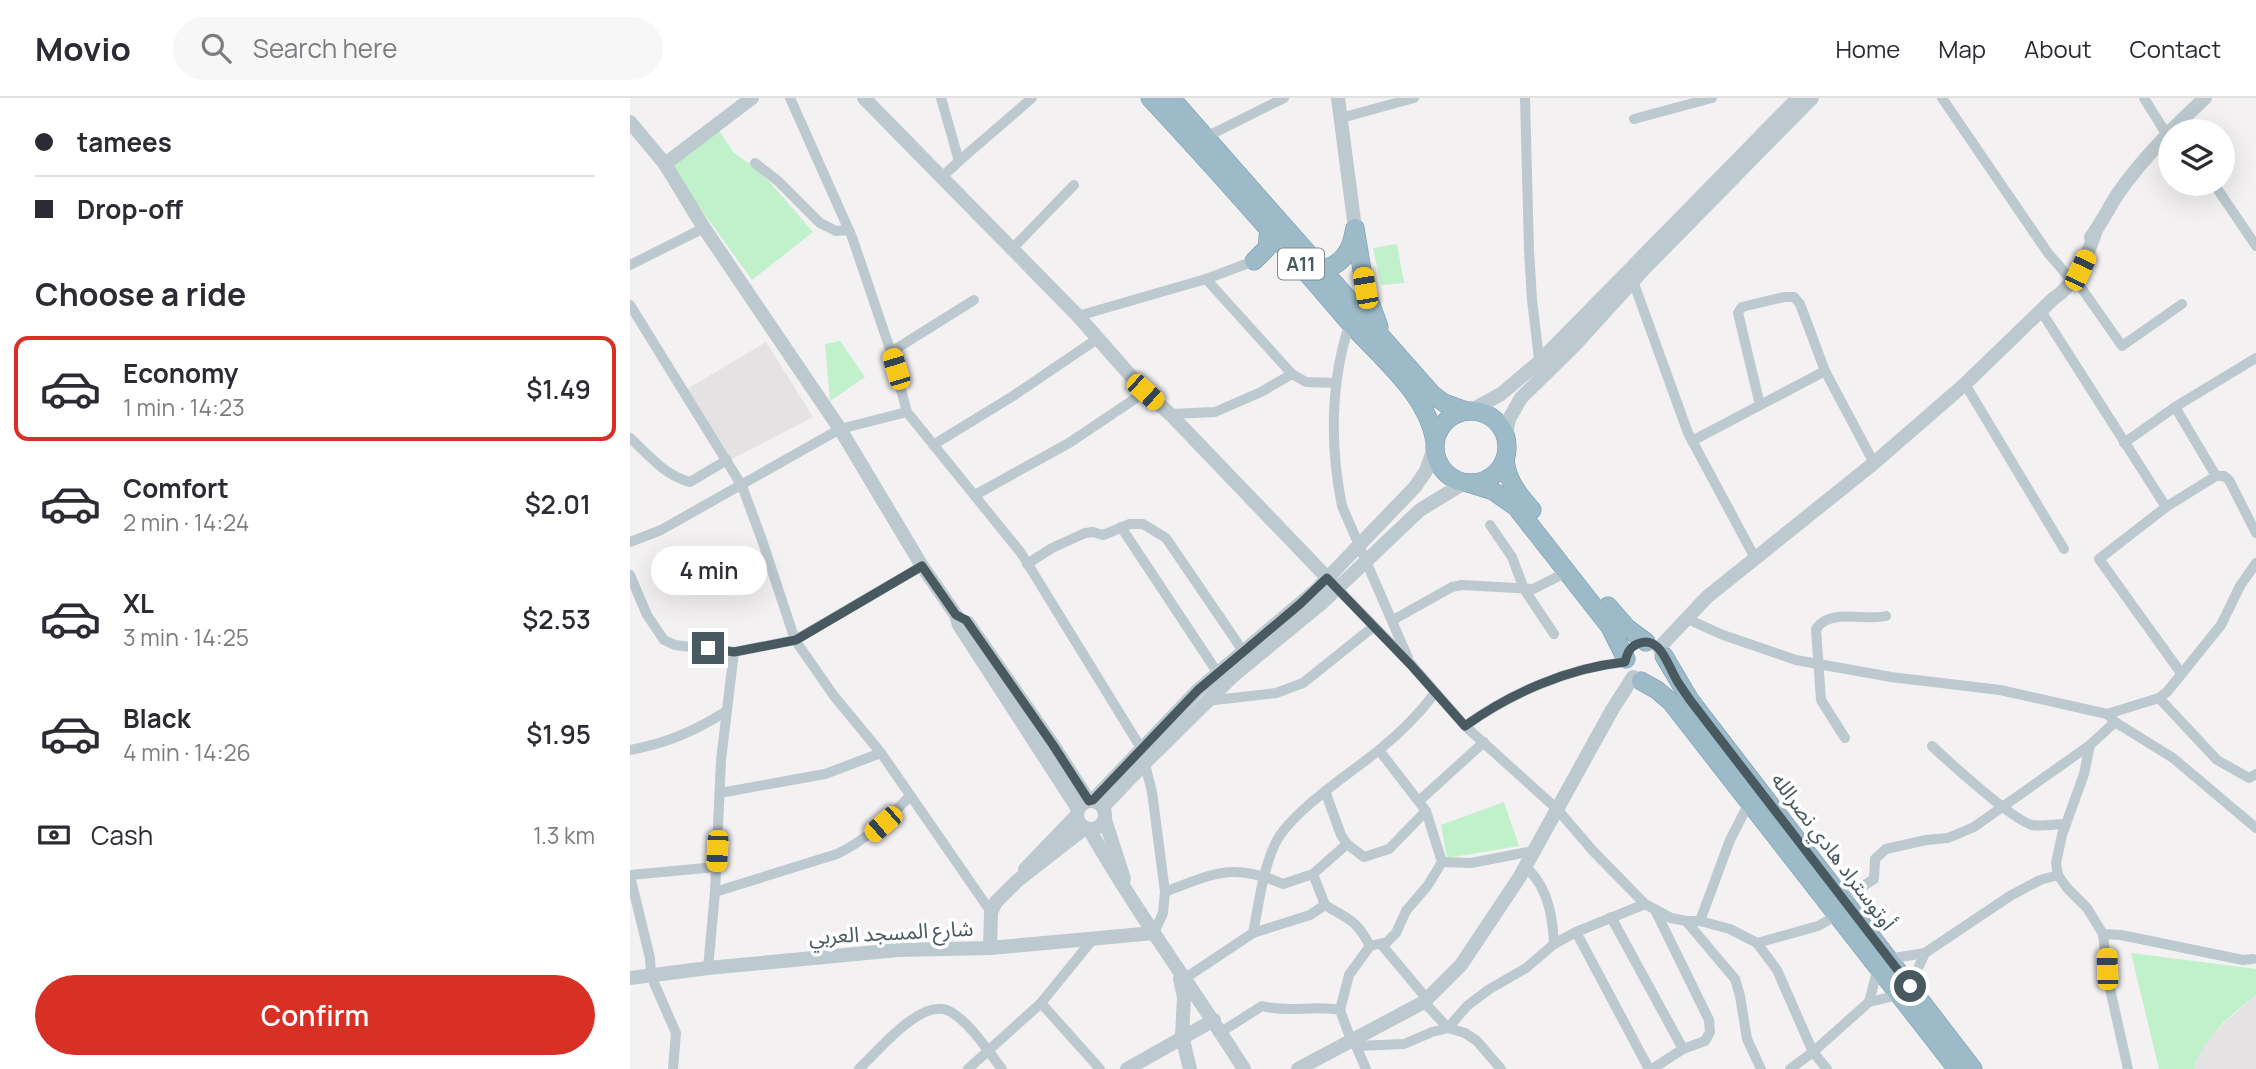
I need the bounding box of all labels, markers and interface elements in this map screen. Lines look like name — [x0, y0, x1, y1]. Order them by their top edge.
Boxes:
search box — [173, 17, 663, 80]
text: Movio — [35, 26, 131, 71]
icon: search — [197, 29, 235, 67]
text: Search here — [253, 30, 397, 66]
text: Home — [1835, 32, 1900, 65]
text: Map — [1938, 32, 1986, 65]
text: About — [2024, 32, 2092, 65]
text: Contact — [2130, 32, 2221, 65]
map controls — [2158, 119, 2235, 196]
button: layers — [2158, 119, 2235, 196]
text: tamees — [77, 124, 172, 160]
text: Drop-off — [77, 191, 183, 227]
car — [2062, 247, 2099, 293]
road number: A11 — [1278, 248, 1324, 280]
car — [1352, 265, 1379, 311]
text: Choose a ride — [35, 272, 246, 316]
car — [880, 346, 913, 392]
text: Economy — [123, 355, 238, 391]
icon: car — [39, 357, 102, 420]
car — [1123, 370, 1168, 414]
text: $1.49 — [526, 371, 591, 407]
text: 1 min · 14:23 — [123, 391, 245, 423]
text: Comfort — [123, 470, 229, 506]
icon: car — [39, 472, 102, 535]
text: $2.01 — [525, 486, 591, 522]
text: 2 min · 14:24 — [123, 506, 249, 538]
callout: 4 min — [650, 546, 766, 596]
text: 4 min — [680, 554, 738, 586]
text: XL — [123, 585, 154, 621]
icon: car — [39, 587, 102, 650]
text: $2.53 — [522, 601, 591, 637]
text: 3 min · 14:25 — [123, 621, 249, 653]
route end — [692, 632, 724, 664]
text: Black — [123, 700, 191, 736]
icon: car — [39, 702, 102, 765]
text: $1.95 — [526, 716, 591, 752]
text: 4 min · 14:26 — [123, 736, 251, 768]
street label: أوتوستراد هادي نصرالله — [1763, 767, 1903, 937]
car — [861, 802, 906, 846]
icon: cash — [35, 816, 73, 854]
text: Cash — [91, 817, 153, 853]
text: 1.3 km — [533, 819, 595, 851]
car — [706, 829, 729, 873]
street label: شارع المسجد العربي — [808, 914, 974, 953]
car — [2096, 948, 2119, 990]
route start — [1894, 970, 1926, 1002]
button: Confirm — [35, 975, 595, 1055]

